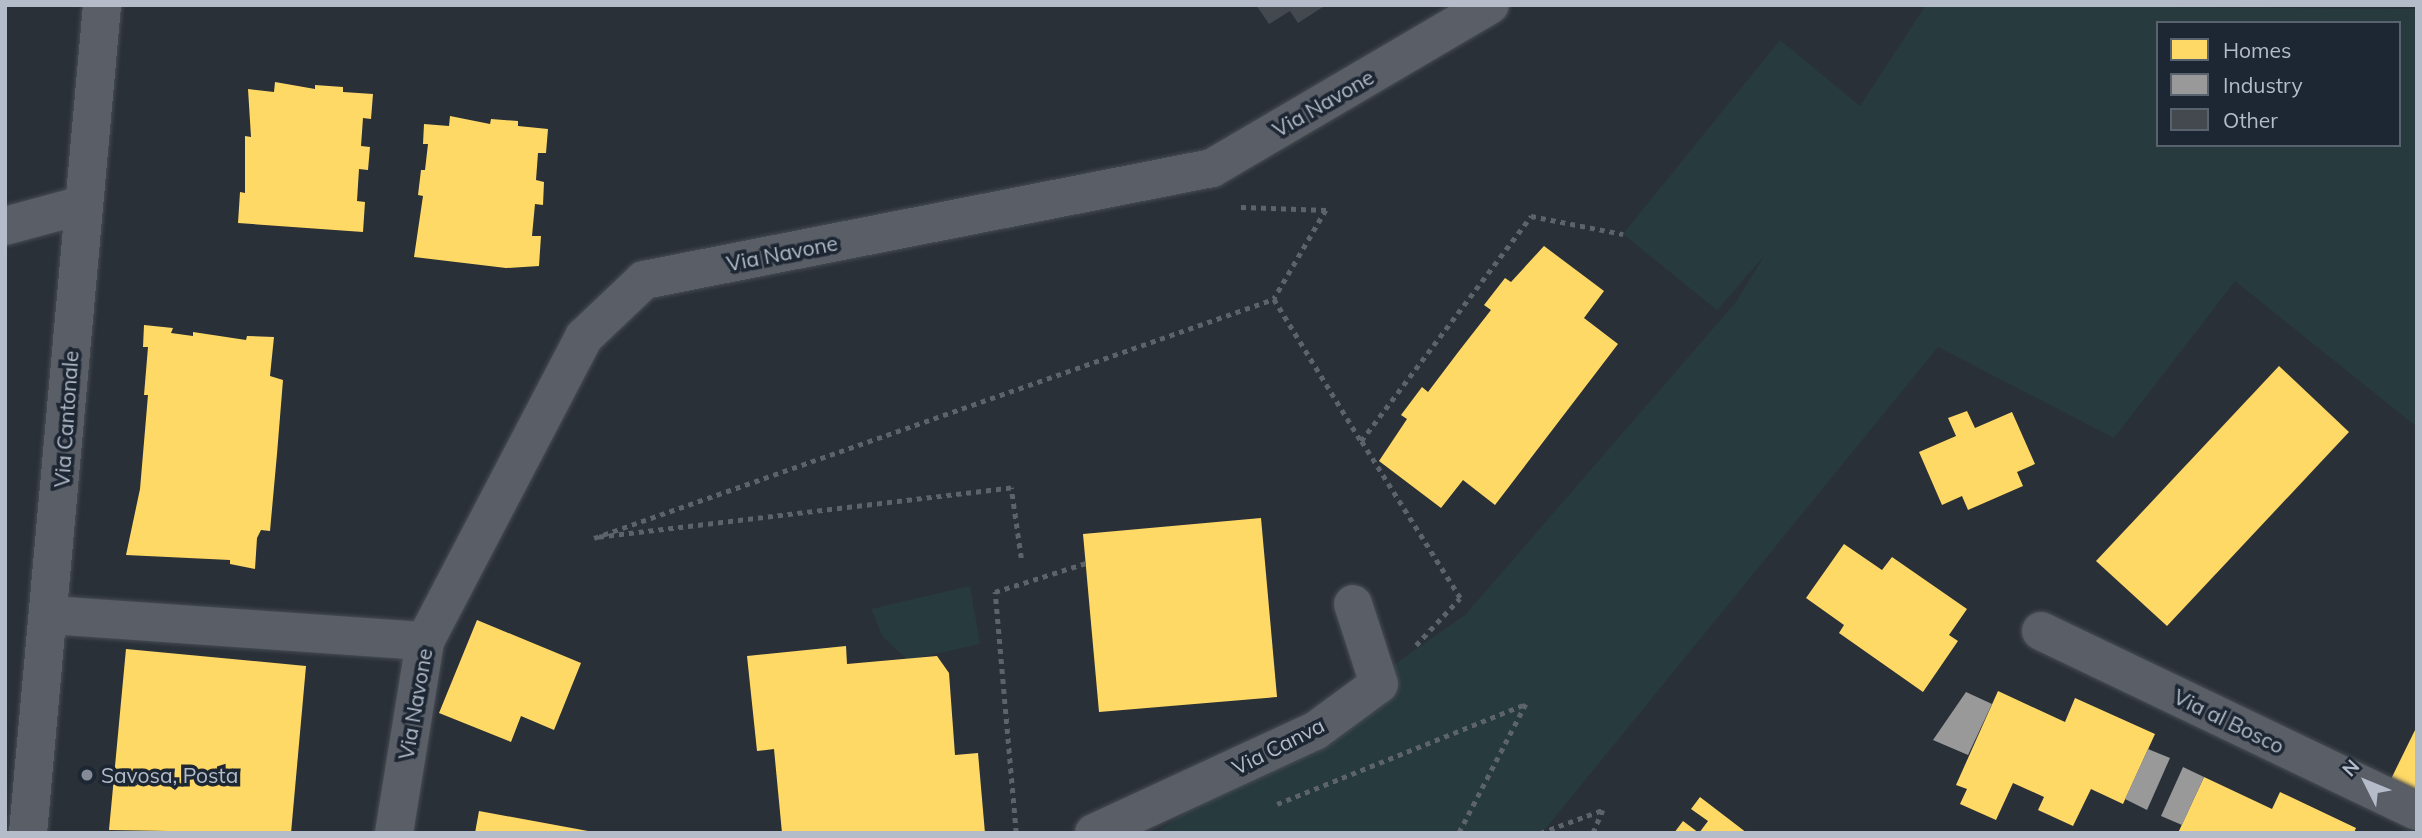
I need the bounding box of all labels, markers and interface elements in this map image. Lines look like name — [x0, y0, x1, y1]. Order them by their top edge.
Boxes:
legend — [2156, 21, 2401, 147]
text: Homes — [2223, 37, 2291, 63]
street label: Via Navone — [1268, 64, 1378, 142]
text: Industry — [2223, 72, 2303, 98]
text: Other — [2223, 107, 2278, 133]
street label: Via Navone — [724, 230, 840, 276]
street label: Via Cantonale — [49, 350, 83, 488]
street label: Via Navone — [393, 646, 437, 762]
street label: Via al Bosco — [2170, 683, 2288, 759]
street label: Via Canva — [1228, 712, 1328, 780]
north arrow — [2331, 747, 2401, 817]
text: N — [2337, 754, 2364, 781]
place label: Savosa, Posta — [101, 762, 238, 788]
marker: Savosa, Posta — [79, 767, 95, 783]

